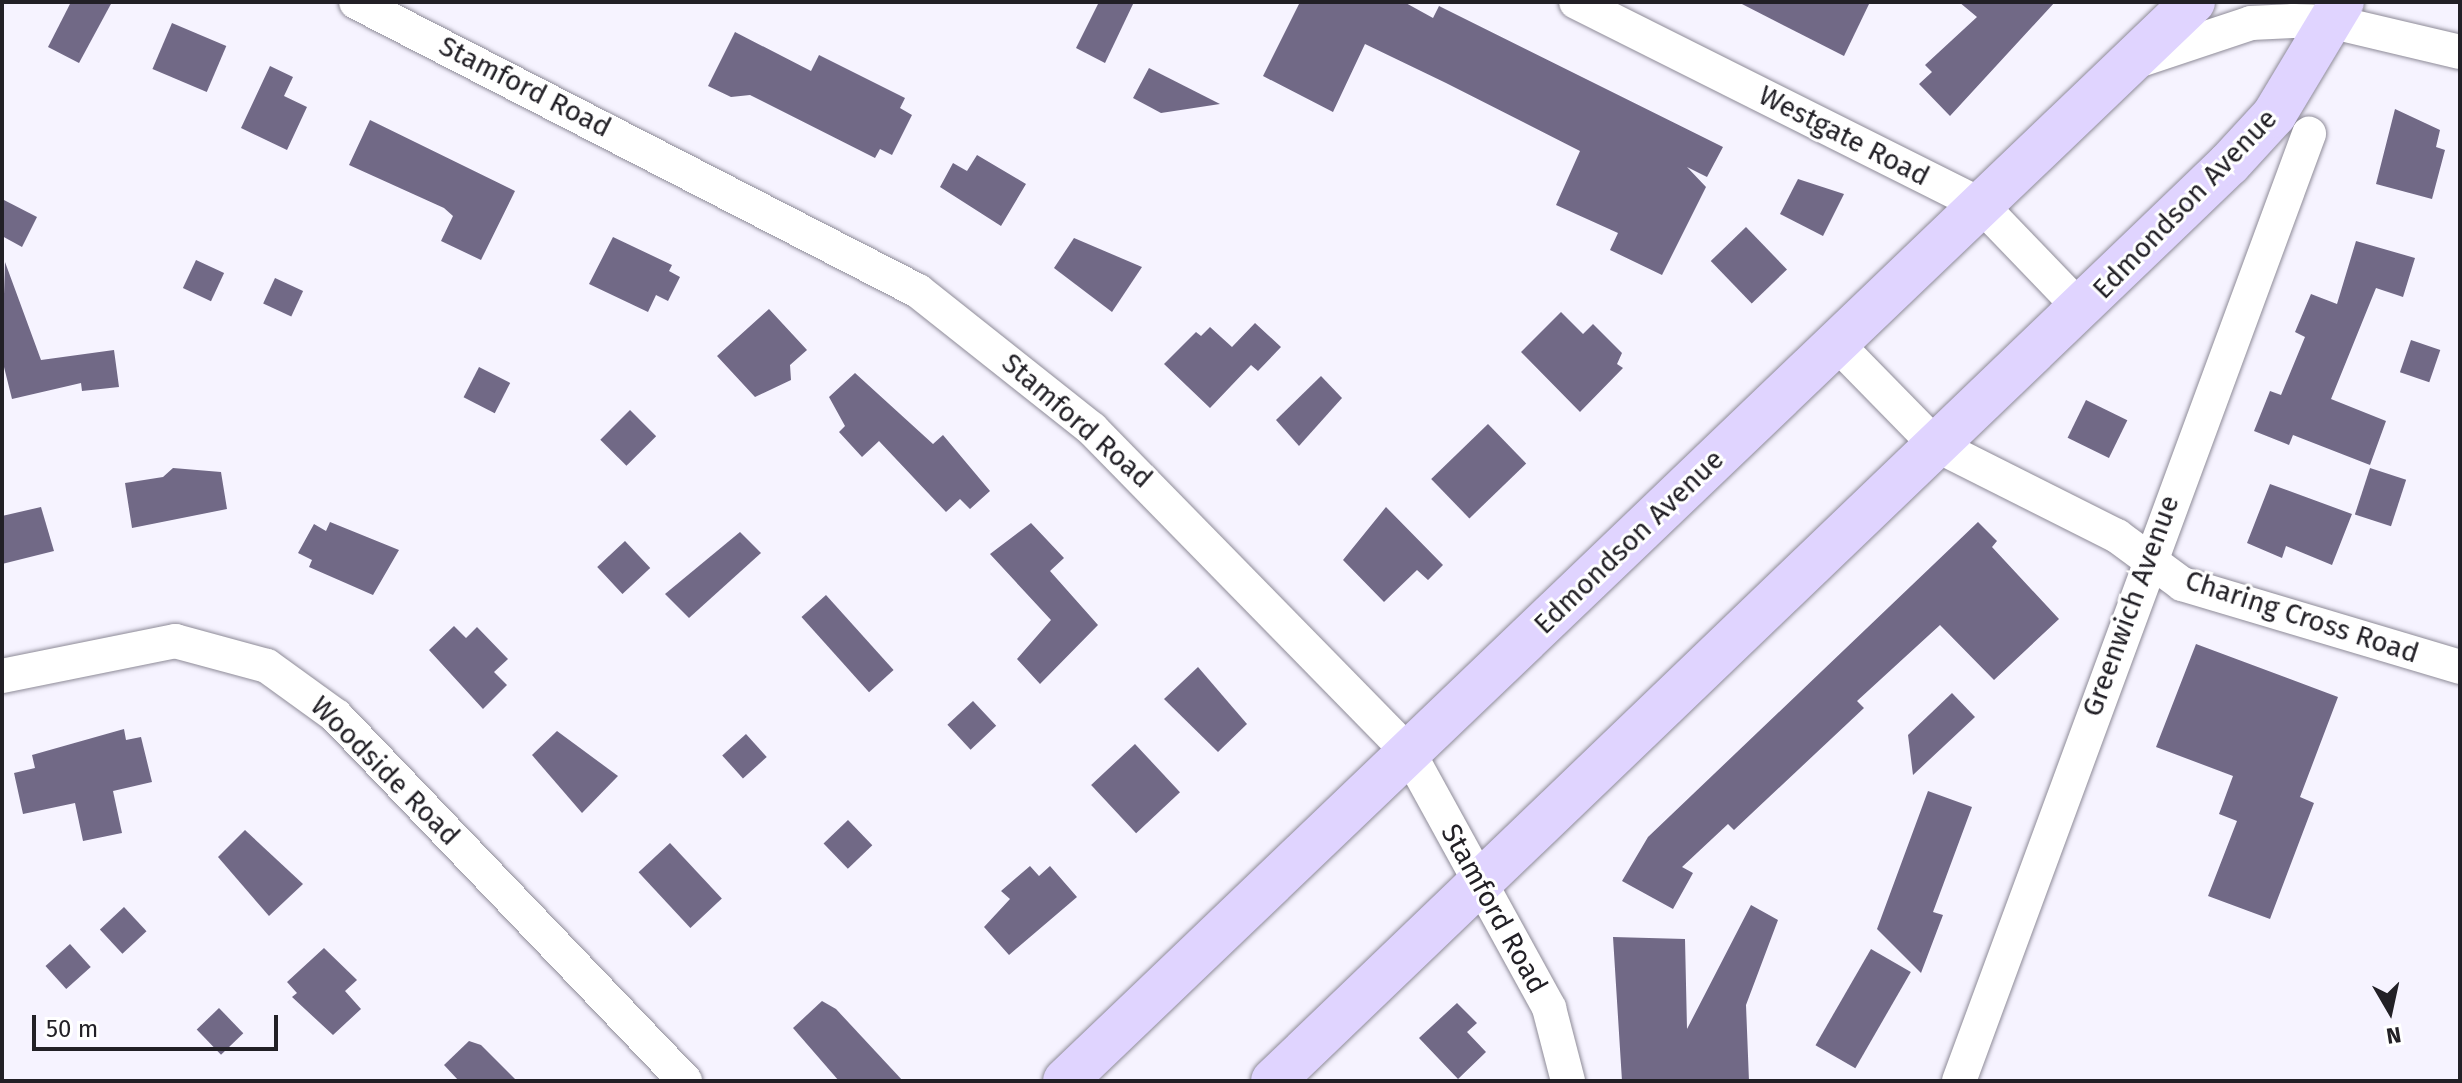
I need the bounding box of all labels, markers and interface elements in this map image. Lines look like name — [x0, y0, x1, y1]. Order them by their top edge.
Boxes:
street label: Stamford Road — [433, 29, 617, 145]
street label: Westgate Road — [1753, 79, 1935, 193]
street label: Edmondson Avenue — [2086, 102, 2284, 306]
street label: Stamford Road — [995, 346, 1159, 496]
street label: Edmondson Avenue — [1527, 443, 1731, 641]
street label: Greenwich Avenue — [2075, 491, 2187, 721]
street label: Charing Cross Road — [2181, 563, 2423, 671]
street label: Woodside Road — [303, 689, 467, 853]
street label: Stamford Road — [1434, 818, 1554, 1000]
north arrow — [2350, 971, 2430, 1051]
scale bar — [36, 999, 282, 1049]
text: 50 m — [46, 1015, 98, 1043]
text: N — [2385, 1021, 2403, 1050]

